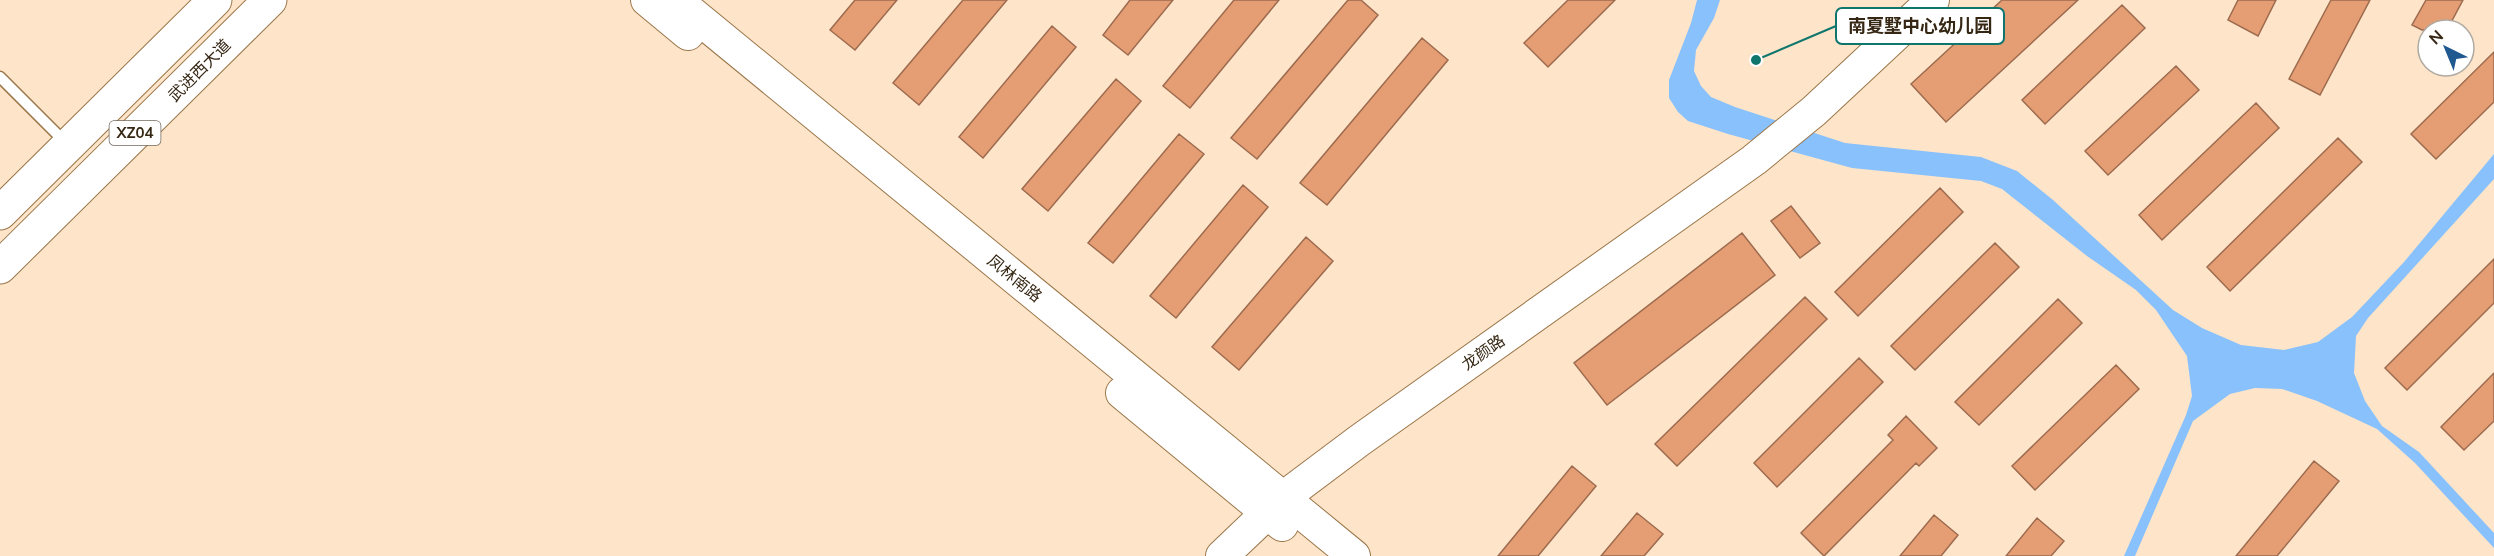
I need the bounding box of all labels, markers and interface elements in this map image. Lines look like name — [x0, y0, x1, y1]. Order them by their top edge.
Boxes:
callout: 南夏墅中心幼儿园 — [1836, 8, 2004, 44]
text: 南夏墅中心幼儿园 — [1848, 14, 1992, 37]
north arrow — [2416, 18, 2476, 78]
text: N — [2425, 26, 2447, 48]
street label: 武进西大道 — [164, 35, 234, 105]
road number: XZ04 — [110, 121, 160, 145]
street label: 凤林南路 — [984, 250, 1046, 306]
street label: 龙颜路 — [1458, 330, 1508, 374]

